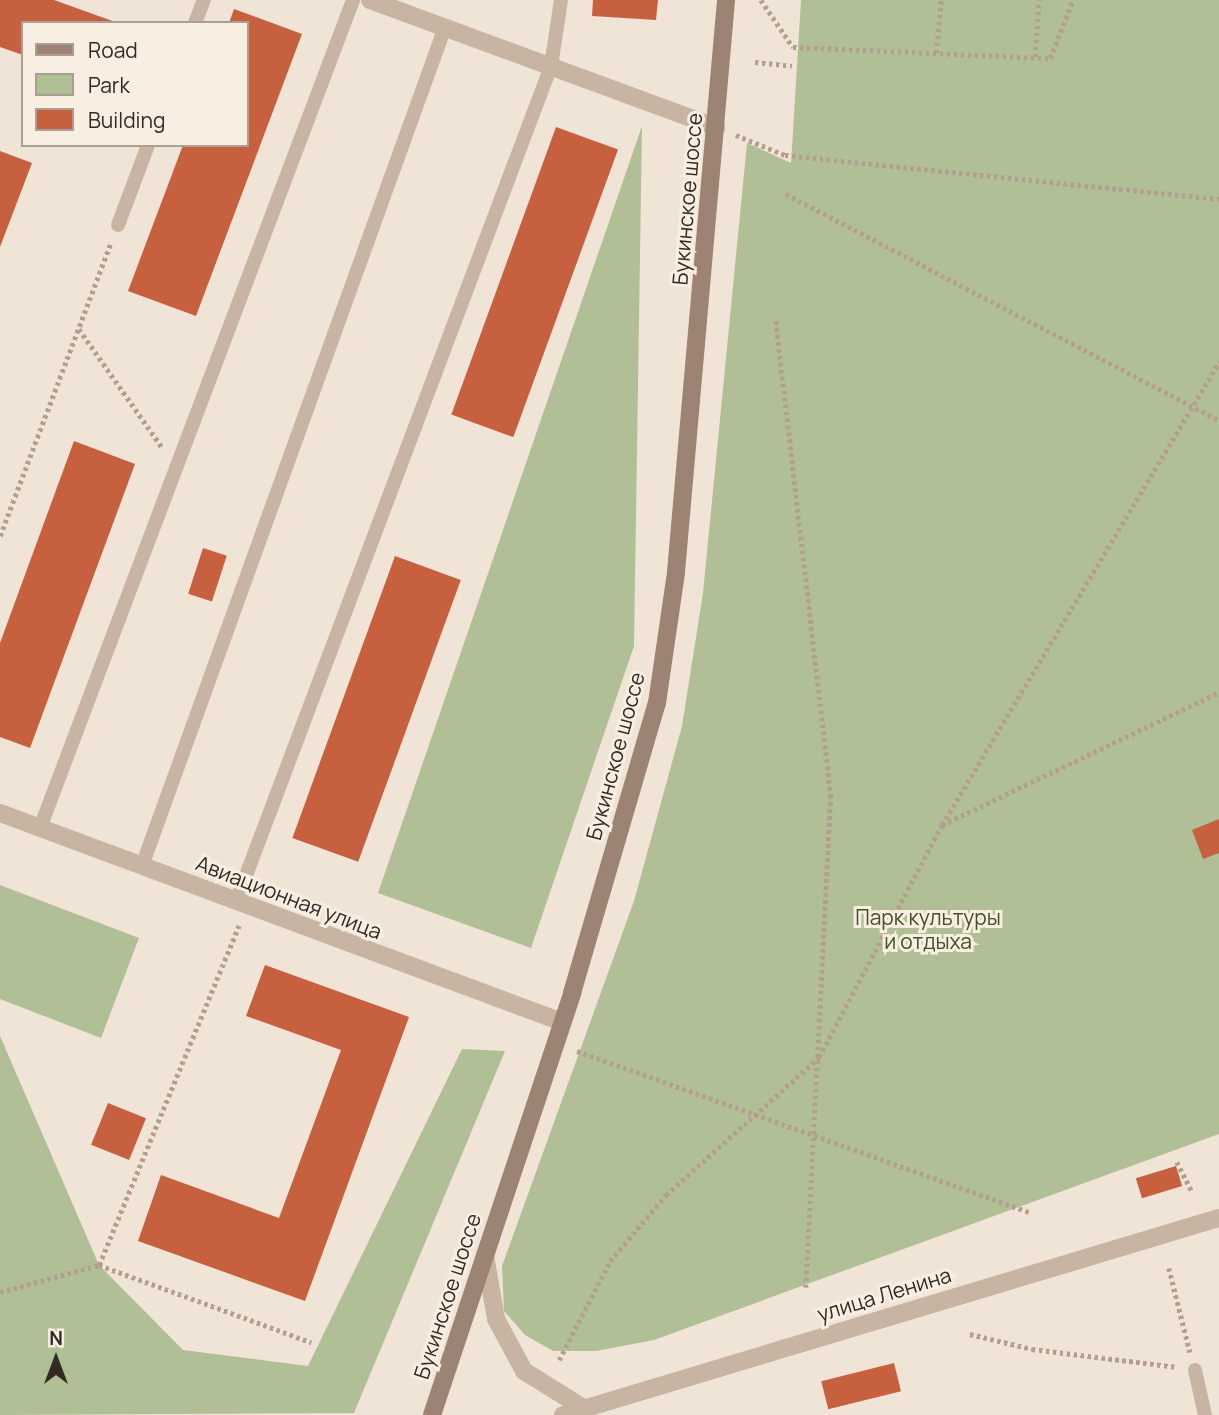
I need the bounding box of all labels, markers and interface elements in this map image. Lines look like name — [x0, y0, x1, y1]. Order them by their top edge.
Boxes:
legend — [21, 21, 248, 147]
text: Road — [88, 36, 138, 64]
text: Park — [88, 71, 130, 99]
text: Building — [88, 106, 165, 134]
street label: Букинское шоссе — [667, 112, 707, 286]
street label: Букинское шоссе — [580, 669, 650, 843]
street label: Авиационная улица — [192, 850, 386, 944]
park label: Парк культуры и отдыха — [855, 904, 1001, 954]
street label: Букинское шоссе — [408, 1210, 486, 1382]
street label: улица Ленина — [814, 1262, 954, 1326]
north arrow — [21, 1324, 91, 1394]
text: N — [49, 1325, 63, 1351]

